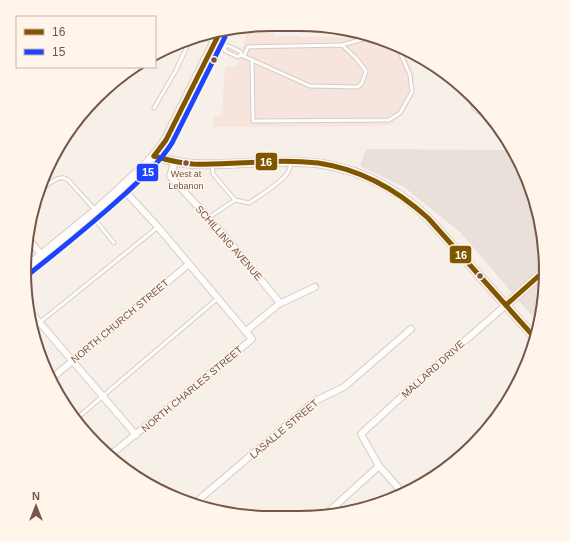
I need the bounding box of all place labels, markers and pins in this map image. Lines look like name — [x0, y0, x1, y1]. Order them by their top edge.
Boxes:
unlabelled marker — [209, 55, 219, 65]
marker: West at Lebanon — [181, 158, 191, 168]
place label: West at Lebanon — [168, 169, 204, 191]
unlabelled marker — [475, 271, 485, 281]

